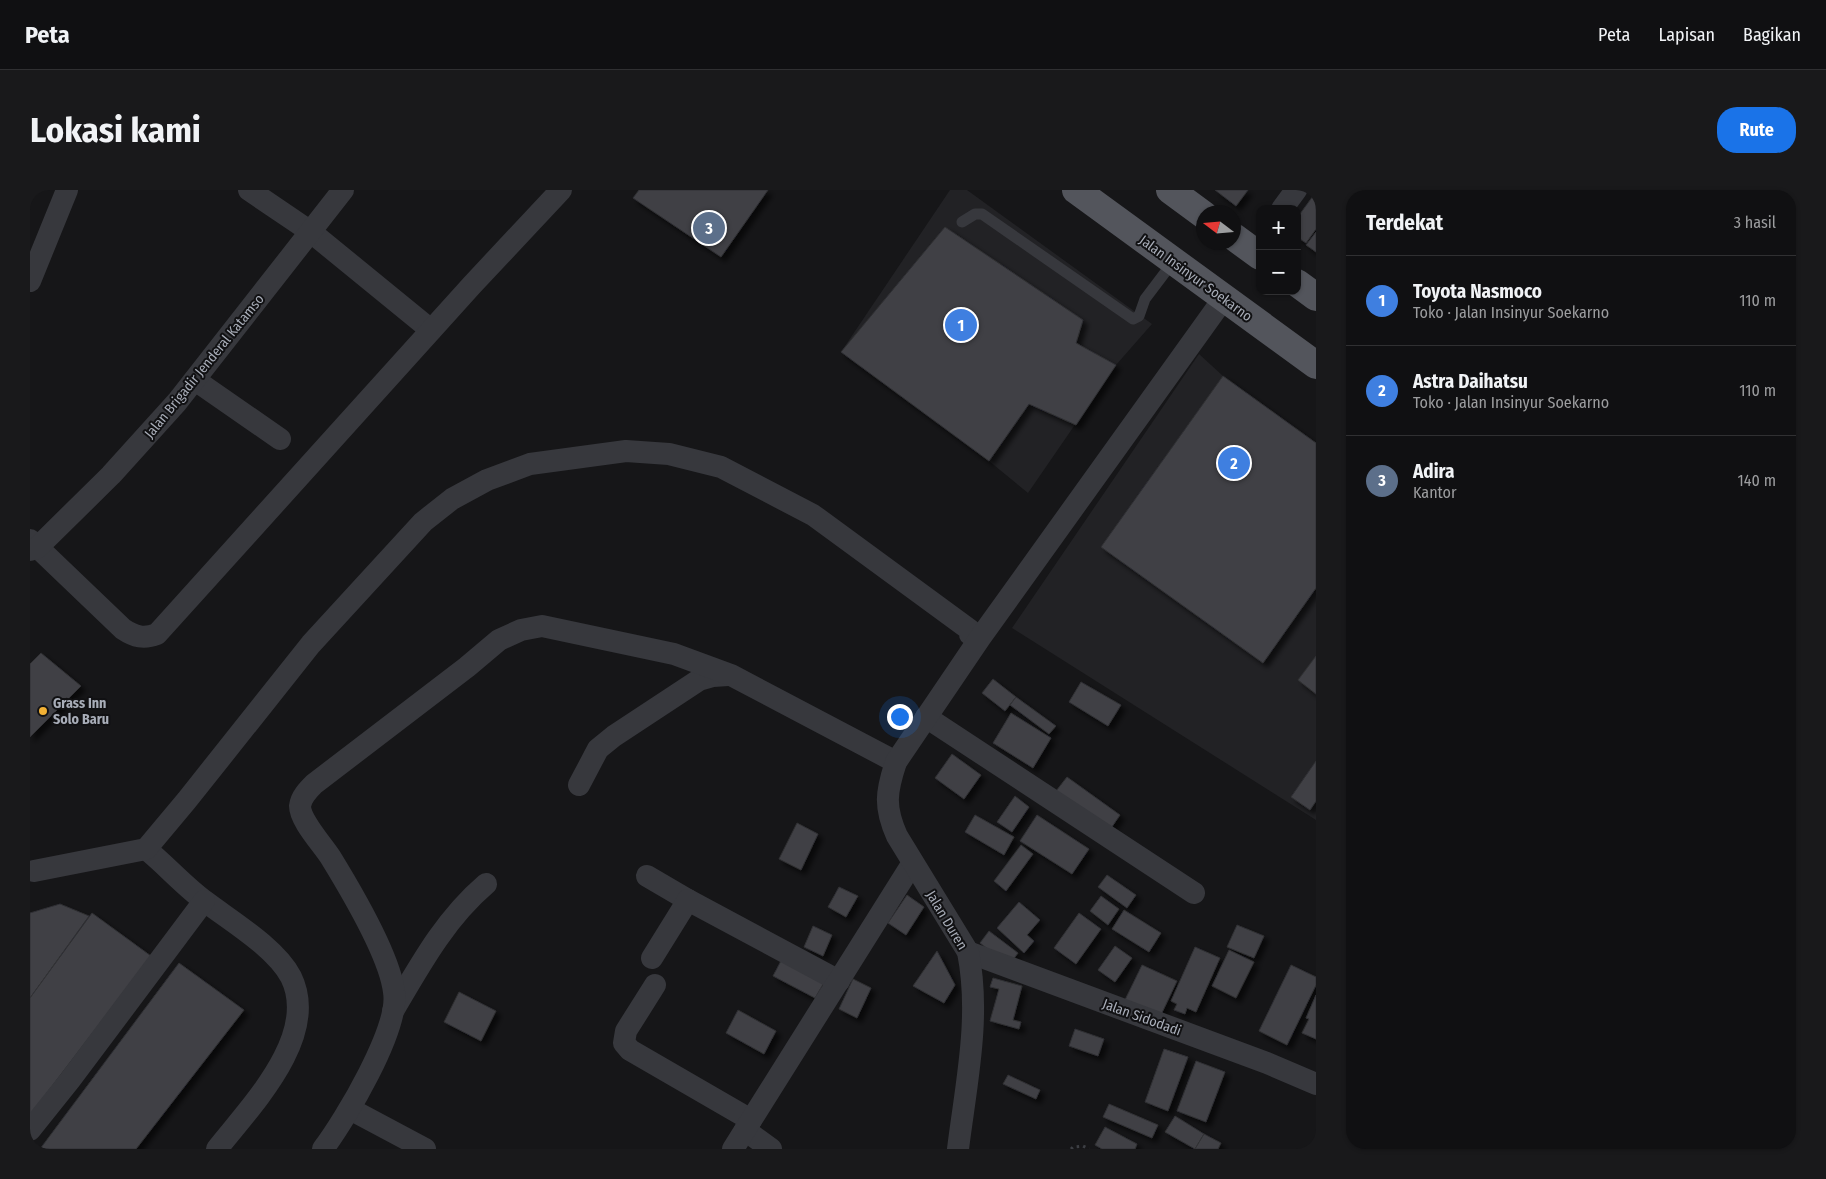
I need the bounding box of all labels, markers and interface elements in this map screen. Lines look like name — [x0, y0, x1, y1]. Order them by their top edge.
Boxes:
text: Peta — [25, 21, 70, 49]
text: Peta — [1598, 24, 1630, 46]
text: Lapisan — [1658, 24, 1715, 46]
text: Bagikan — [1743, 24, 1801, 46]
button: Rute — [1717, 107, 1796, 153]
text: Lokasi kami — [30, 109, 201, 151]
north arrow — [1196, 205, 1241, 250]
map controls — [1256, 205, 1301, 295]
button: + — [1256, 205, 1301, 250]
pin: 3 — [693, 209, 725, 247]
text: Terdekat — [1366, 210, 1443, 236]
text: 3 hasil — [1734, 213, 1776, 232]
street label: Jalan Insinyur Soekarno — [1136, 232, 1255, 325]
button: − — [1256, 250, 1301, 295]
text: Toyota Nasmoco — [1413, 280, 1542, 303]
street label: Jalan Brigadir Jenderal Katamso — [141, 291, 268, 442]
text: 1 — [1379, 291, 1385, 310]
text: 110 m — [1739, 291, 1776, 310]
text: Toko · Jalan Insinyur Soekarno — [1413, 303, 1609, 322]
pin: 1 — [945, 306, 977, 344]
text: Astra Daihatsu — [1413, 370, 1528, 393]
text: 2 — [1378, 381, 1386, 400]
text: 110 m — [1739, 381, 1776, 400]
text: Toko · Jalan Insinyur Soekarno — [1413, 393, 1609, 412]
pin: 2 — [1218, 444, 1250, 482]
text: Adira — [1413, 460, 1454, 483]
text: 3 — [1378, 471, 1386, 490]
text: 140 m — [1738, 471, 1776, 490]
text: Kantor — [1413, 483, 1457, 502]
place label: Grass Inn Solo Baru — [53, 695, 109, 728]
your location — [887, 704, 913, 730]
marker: Grass Inn Solo Baru — [37, 705, 49, 717]
street label: Jalan Duren — [922, 888, 971, 953]
street label: Jalan Sidodadi — [1100, 995, 1183, 1040]

